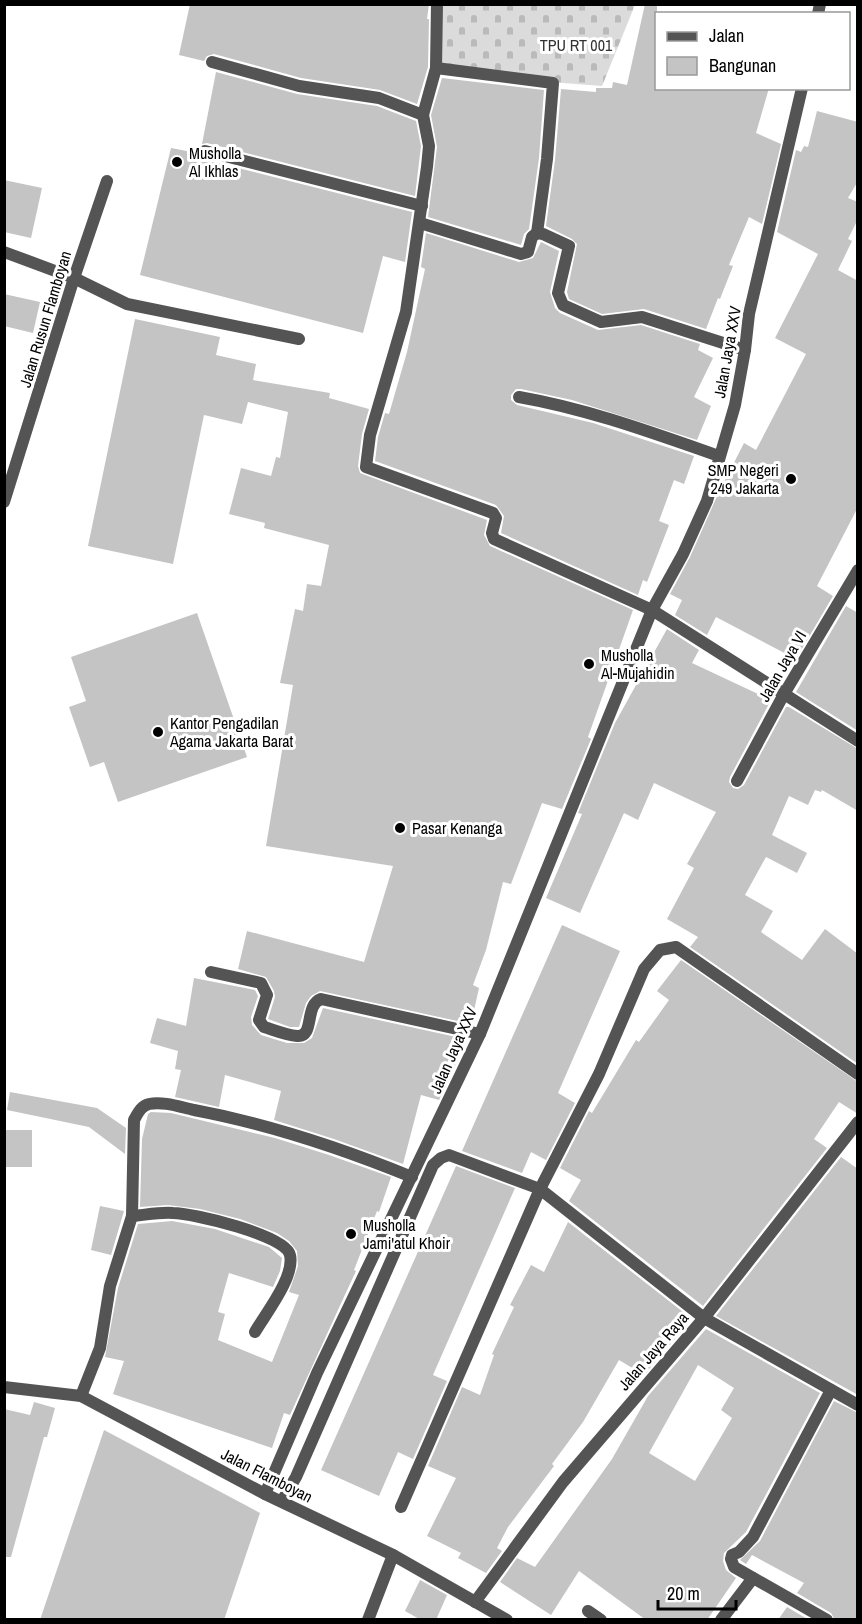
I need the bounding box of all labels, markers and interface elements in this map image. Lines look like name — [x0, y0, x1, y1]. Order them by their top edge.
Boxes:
legend — [655, 12, 850, 90]
text: Jalan — [709, 23, 744, 48]
park label: TPU RT 001 — [540, 34, 613, 56]
text: Bangunan — [709, 53, 776, 78]
place label: Musholla Al Ikhlas — [188, 142, 242, 182]
marker: Musholla Al Ikhlas — [170, 155, 184, 169]
street label: Jalan Rusun Flamboyan — [14, 248, 76, 390]
street label: Jalan Jaya XXV — [708, 304, 746, 400]
place label: SMP Negeri 249 Jakarta — [708, 459, 780, 499]
marker: SMP Negeri 249 Jakarta — [784, 472, 798, 486]
street label: Jalan Jaya VI — [753, 626, 811, 706]
place label: Musholla Al-Mujahidin — [600, 644, 675, 684]
marker: Musholla Al-Mujahidin — [582, 657, 596, 671]
place label: Kantor Pengadilan Agama Jakarta Barat — [169, 712, 294, 752]
marker: Kantor Pengadilan Agama Jakarta Barat — [151, 725, 165, 739]
place label: Pasar Kenanga — [412, 817, 503, 839]
marker: Pasar Kenanga — [393, 821, 407, 835]
street label: Jalan Jaya XXV — [424, 1003, 482, 1097]
place label: Musholla Jami'atul Khoir — [363, 1214, 451, 1254]
marker: Musholla Jami'atul Khoir — [344, 1227, 358, 1241]
street label: Jalan Jaya Raya — [613, 1307, 694, 1395]
street label: Jalan Flamboyan — [217, 1443, 317, 1507]
scale bar — [658, 1573, 736, 1611]
text: 20 m — [667, 1581, 700, 1606]

